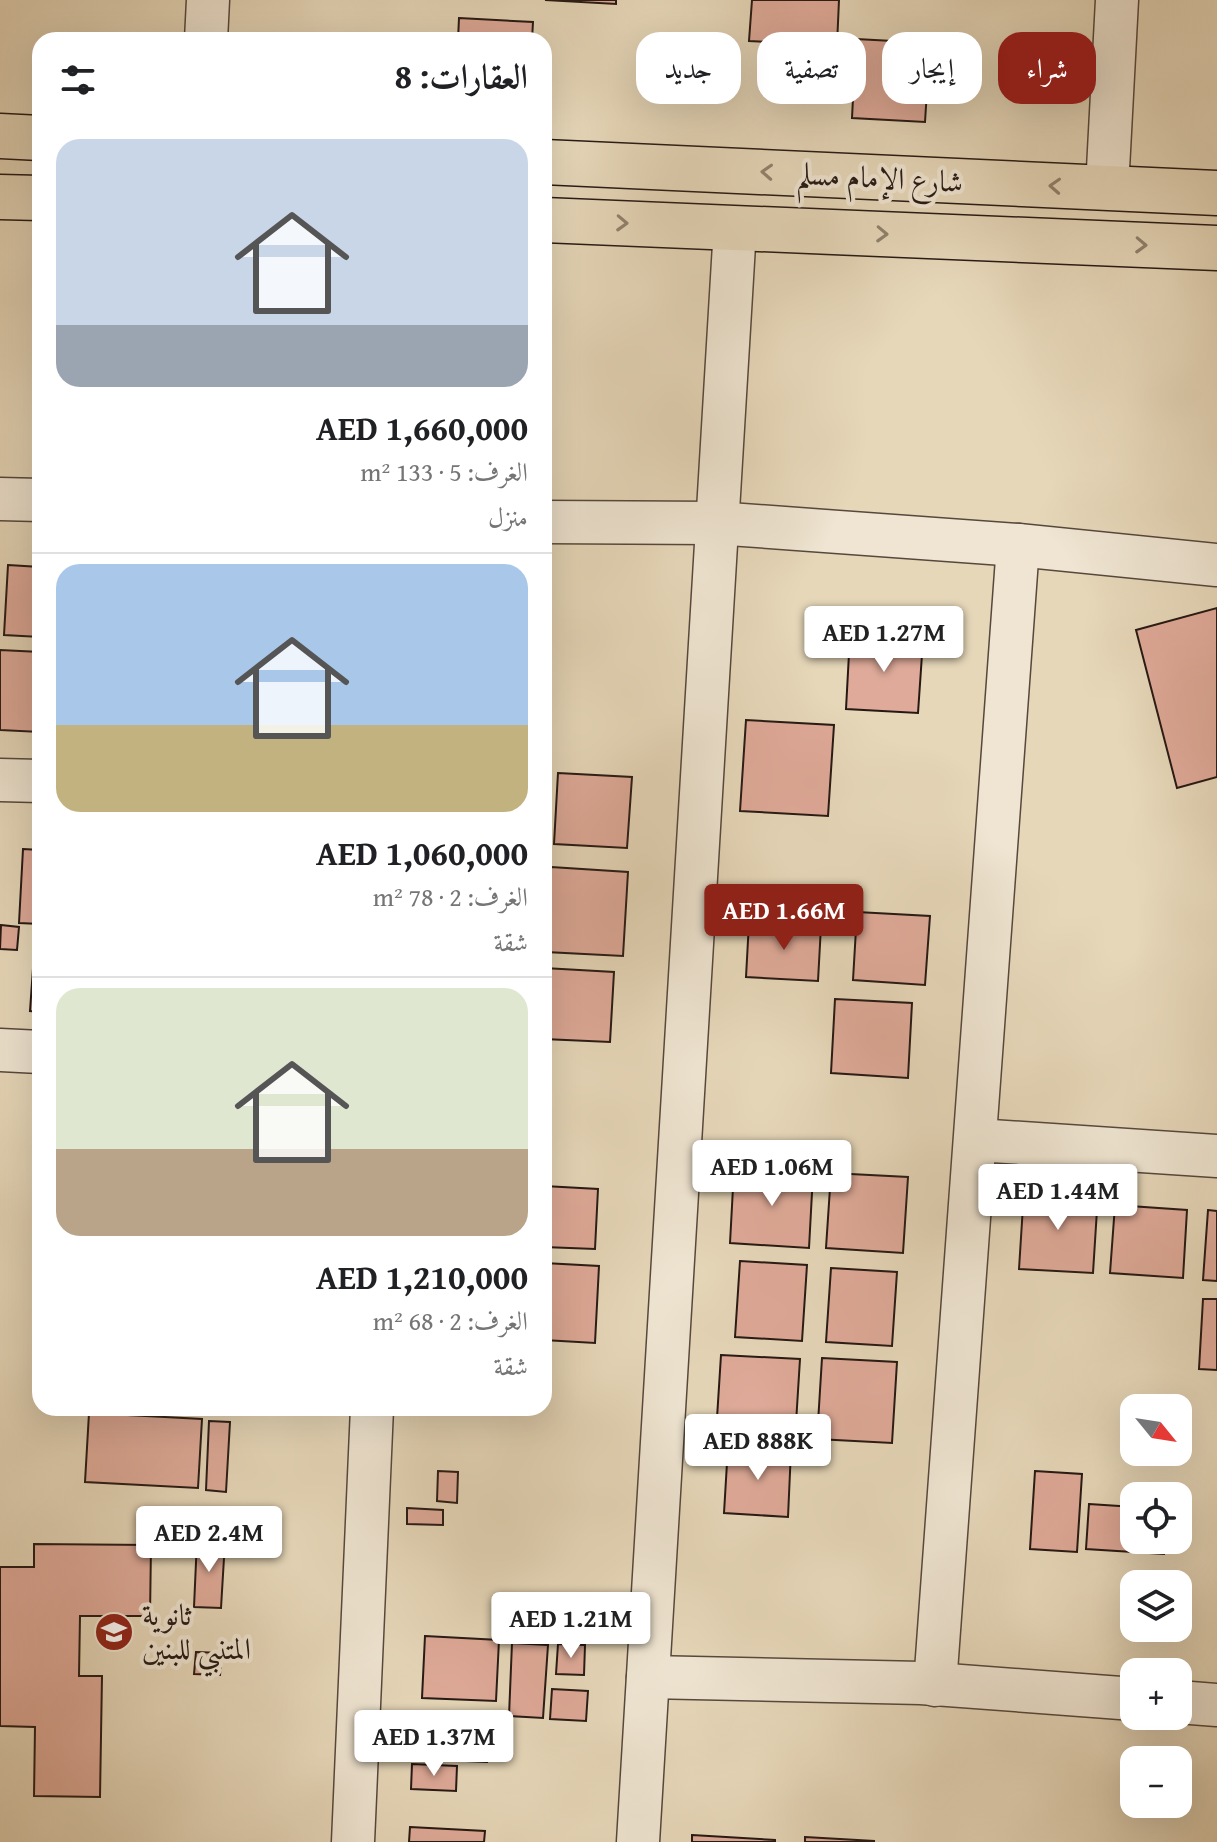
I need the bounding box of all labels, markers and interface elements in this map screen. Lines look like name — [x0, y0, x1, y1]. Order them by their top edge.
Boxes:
chip: جديد — [636, 32, 741, 104]
chip: تصفية — [757, 32, 866, 104]
chip: إيجار — [882, 32, 982, 104]
chip: شراء — [998, 32, 1096, 104]
text: العقارات: 8 — [394, 51, 528, 100]
icon: filters — [56, 58, 100, 102]
street label: شارع الإمام مسلم — [795, 151, 964, 212]
one-way arrow — [760, 164, 773, 181]
one-way arrow — [1048, 177, 1061, 194]
icon: home — [220, 191, 364, 335]
one-way arrow — [616, 214, 629, 231]
one-way arrow — [876, 225, 889, 242]
one-way arrow — [1135, 236, 1148, 253]
text: AED 1,660,000 — [316, 403, 528, 452]
text: الغرف: 5 · 133 m² — [360, 452, 528, 491]
text: منزل — [488, 497, 528, 536]
pin: AED 1.27M — [792, 606, 976, 674]
text: AED 1.27M — [822, 612, 946, 651]
icon: home — [220, 616, 364, 760]
text: AED 1,060,000 — [316, 828, 528, 877]
text: الغرف: 2 · 78 m² — [373, 877, 528, 916]
pin: AED 1.66M — [692, 884, 876, 952]
text: AED 1.66M — [722, 890, 846, 929]
text: شقة — [494, 922, 528, 961]
icon: home — [220, 1040, 364, 1184]
pin: AED 1.06M — [680, 1140, 864, 1208]
text: AED 1.06M — [710, 1146, 834, 1185]
pin: AED 1.44M — [966, 1164, 1150, 1232]
text: AED 1.44M — [996, 1170, 1120, 1209]
text: AED 1,210,000 — [316, 1252, 528, 1301]
text: الغرف: 2 · 68 m² — [373, 1301, 528, 1340]
text: شقة — [494, 1346, 528, 1385]
north arrow — [1120, 1394, 1192, 1466]
map controls — [1120, 1394, 1192, 1818]
pin: AED 888K — [675, 1414, 841, 1482]
text: AED 888K — [703, 1420, 813, 1459]
button: locate — [1120, 1482, 1192, 1554]
pin: AED 2.4M — [126, 1506, 292, 1574]
text: AED 2.4M — [154, 1512, 264, 1551]
button: layers — [1120, 1570, 1192, 1642]
place label: ثانوية المتنبي للبنين — [142, 1592, 251, 1677]
pin: AED 1.21M — [479, 1592, 663, 1660]
text: AED 1.21M — [509, 1598, 633, 1637]
school or university icon: ثانوية المتنبي للبنين — [93, 1611, 135, 1653]
button: + — [1120, 1658, 1192, 1730]
pin: AED 1.37M — [342, 1710, 526, 1778]
text: AED 1.37M — [372, 1716, 496, 1755]
button: − — [1120, 1746, 1192, 1818]

